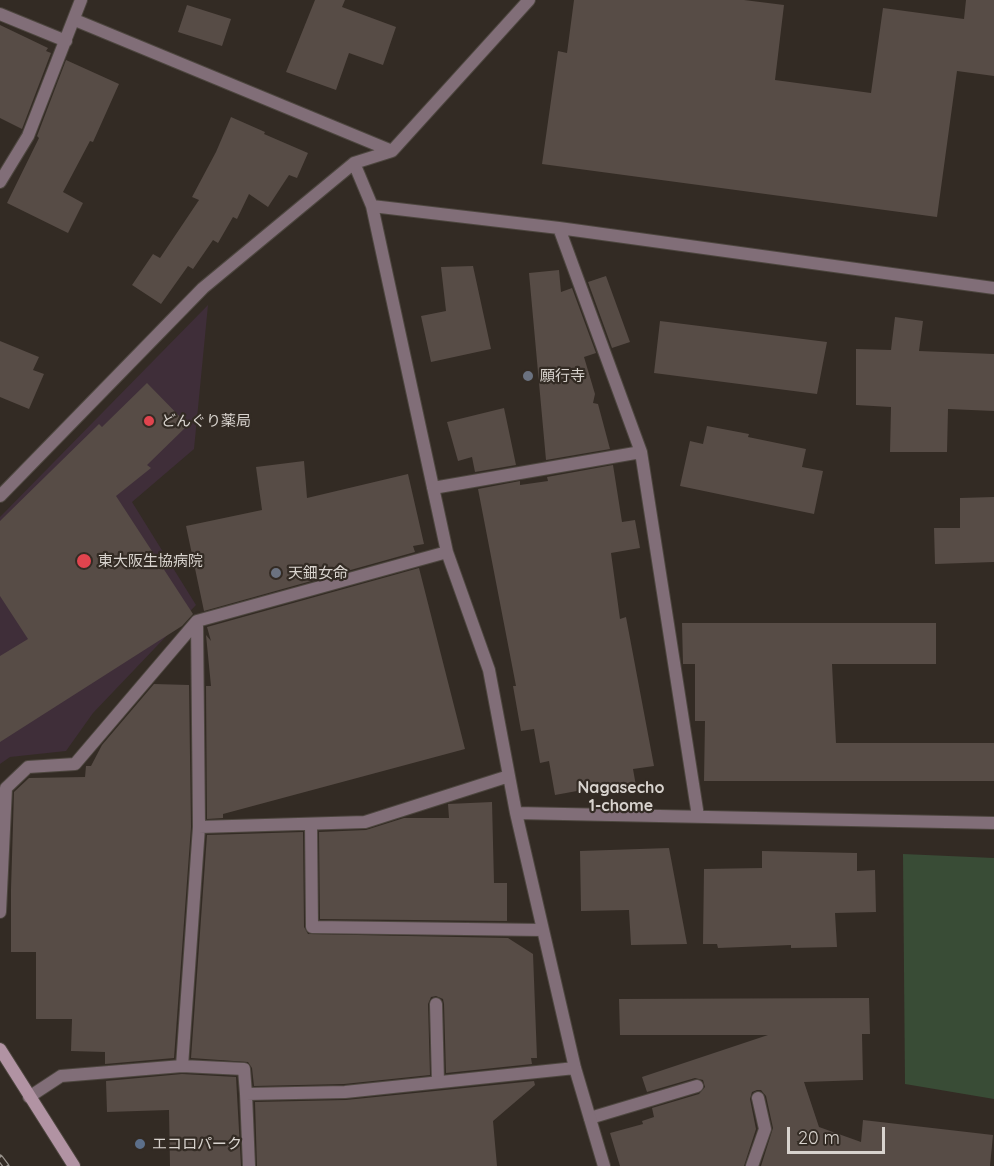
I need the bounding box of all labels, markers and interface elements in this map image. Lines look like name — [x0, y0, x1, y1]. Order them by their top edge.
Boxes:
place label: 願行寺 — [540, 367, 585, 385]
marker: 願行寺 — [521, 369, 535, 383]
place label: どんぐり薬局 — [161, 412, 251, 430]
marker: どんぐり薬局 — [142, 414, 156, 428]
marker: 東大阪生協病院 — [75, 552, 93, 570]
place label: 東大阪生協病院 — [98, 552, 203, 570]
place label: 天鈿女命 — [288, 564, 348, 582]
marker: 天鈿女命 — [269, 566, 283, 580]
district label: Nagasecho 1-chome — [578, 778, 664, 816]
scale bar — [790, 1115, 888, 1153]
text: 20 m — [798, 1126, 840, 1149]
place label: エコロパーク — [152, 1135, 242, 1153]
marker: エコロパーク — [133, 1137, 147, 1151]

